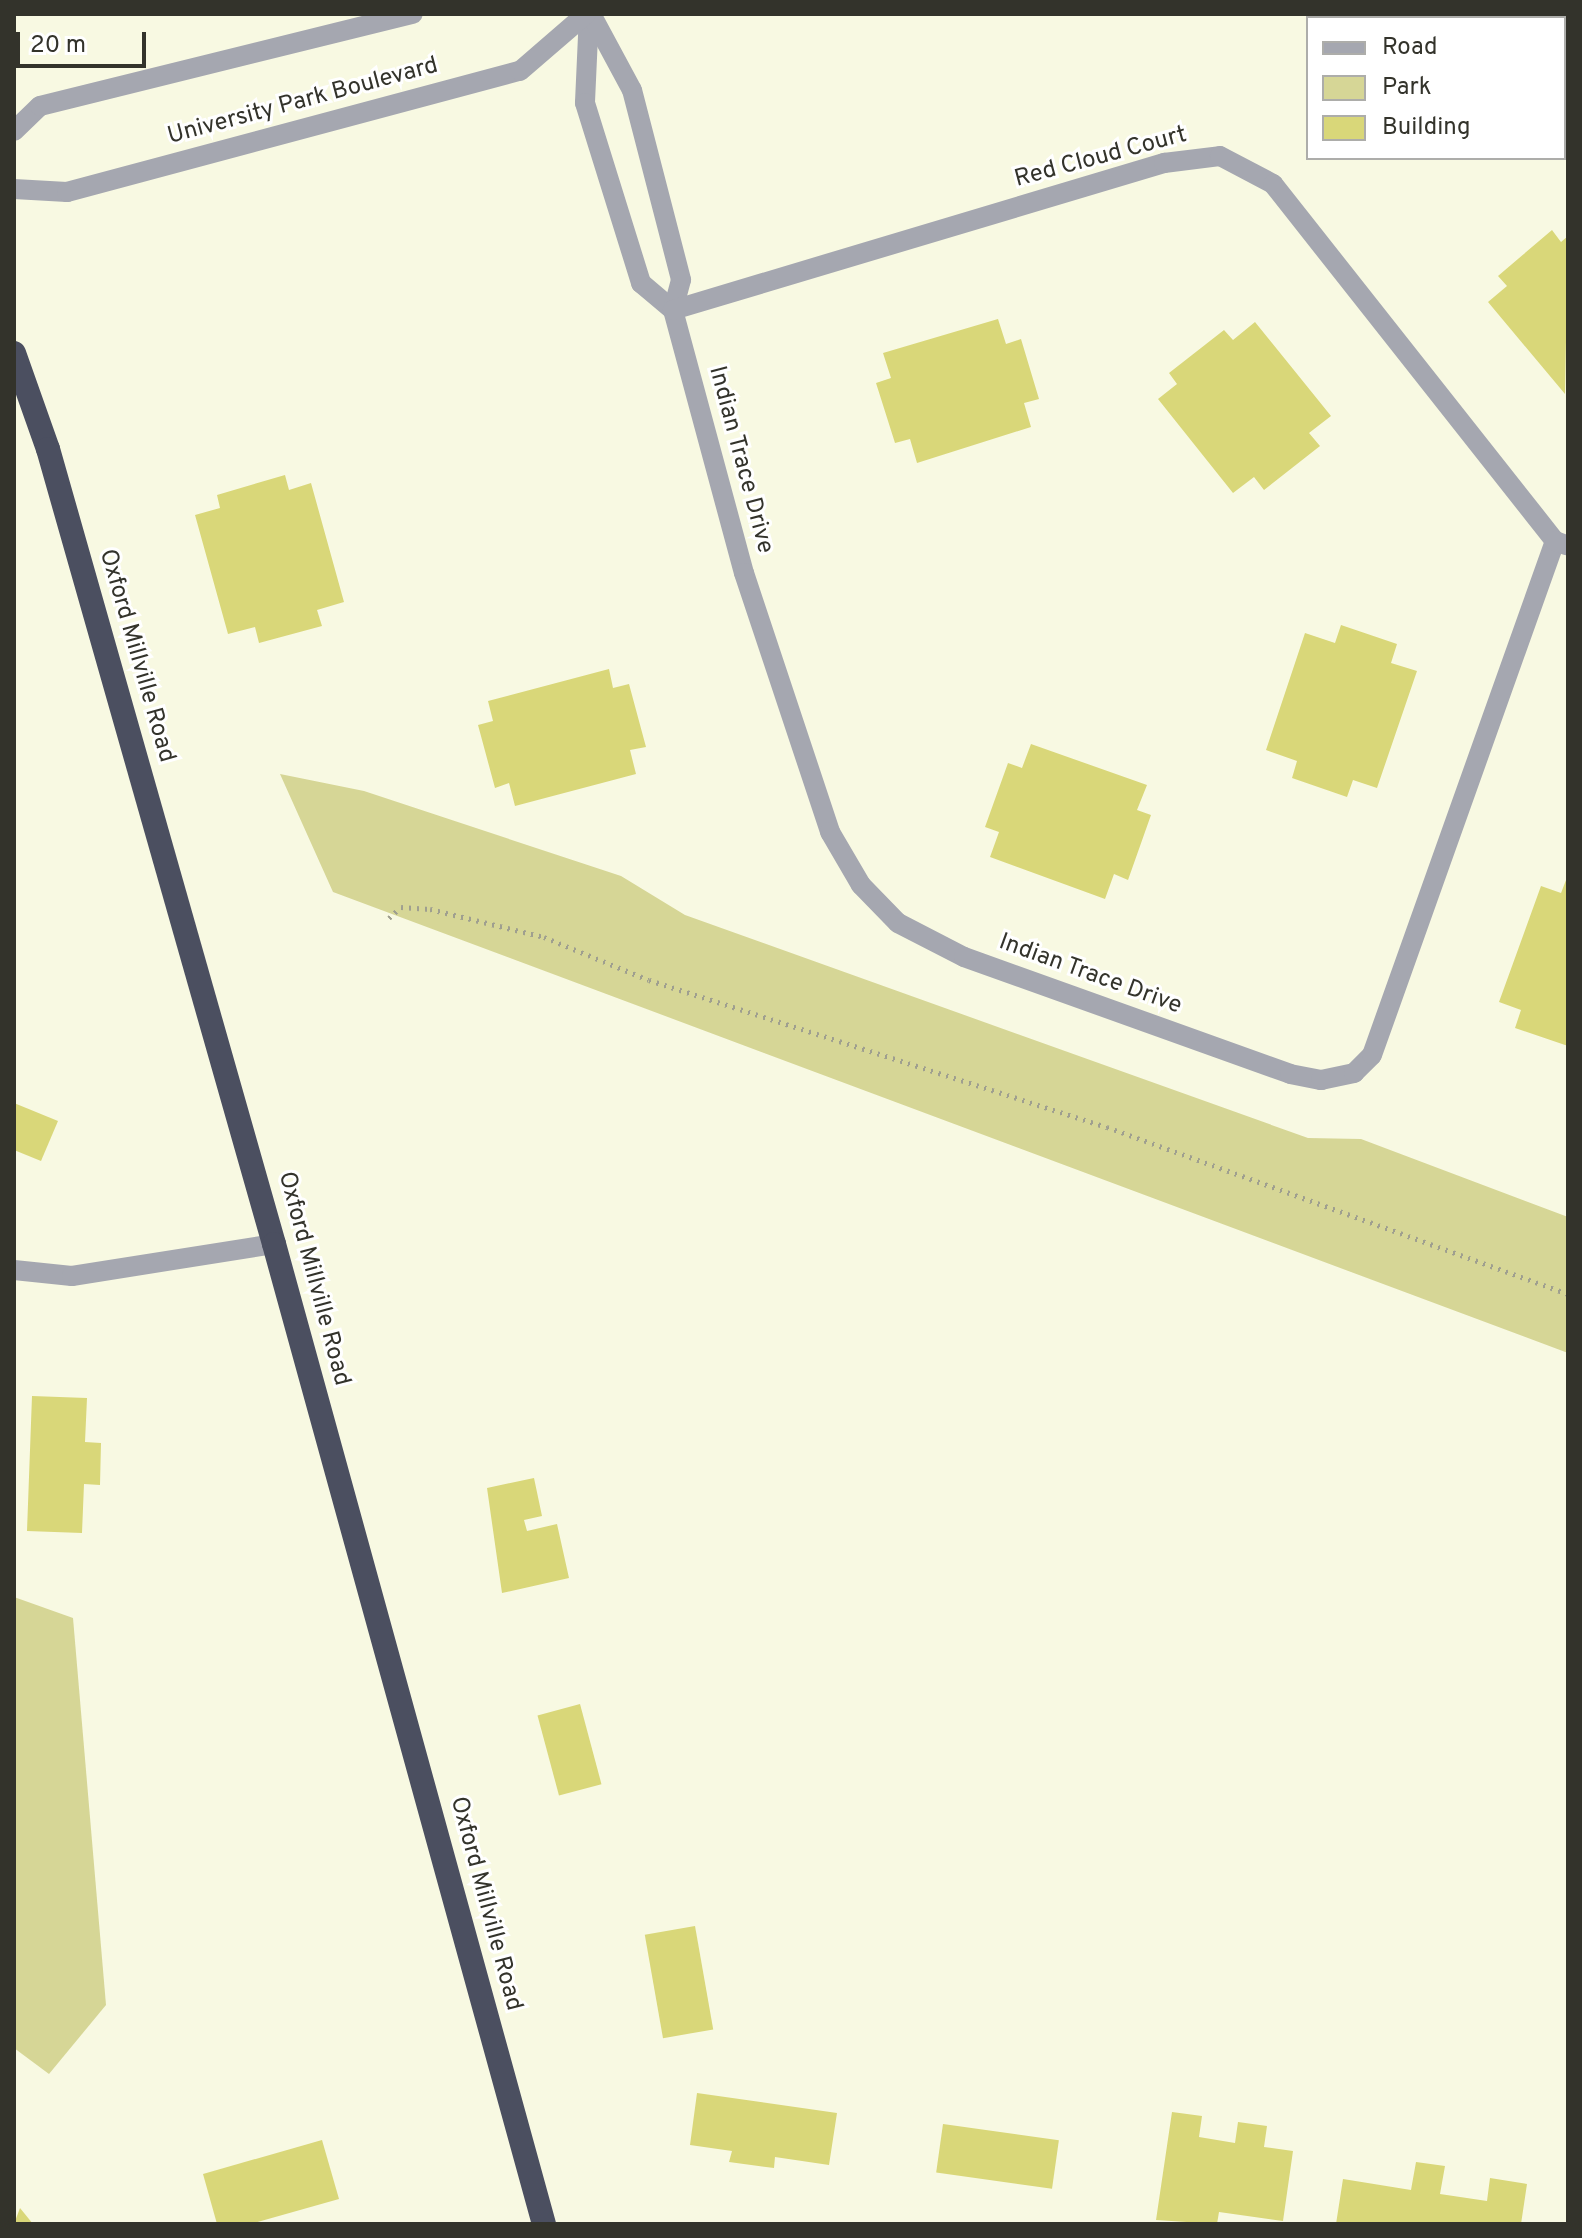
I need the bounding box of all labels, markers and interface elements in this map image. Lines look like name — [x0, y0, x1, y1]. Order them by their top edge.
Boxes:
scale bar — [20, 16, 150, 66]
legend — [1306, 16, 1566, 160]
text: 20 m — [30, 31, 86, 61]
text: Road — [1382, 33, 1438, 63]
street label: University Park Boulevard — [165, 52, 441, 152]
text: Park — [1382, 73, 1432, 103]
text: Building — [1382, 113, 1471, 143]
street label: Red Cloud Court — [1012, 121, 1190, 195]
street label: Indian Trace Drive — [701, 363, 779, 557]
street label: Oxford Millville Road — [92, 546, 180, 766]
street label: Indian Trace Drive — [994, 928, 1186, 1022]
street label: Oxford Millville Road — [271, 1169, 355, 1389]
street label: Oxford Millville Road — [443, 1794, 527, 2014]

